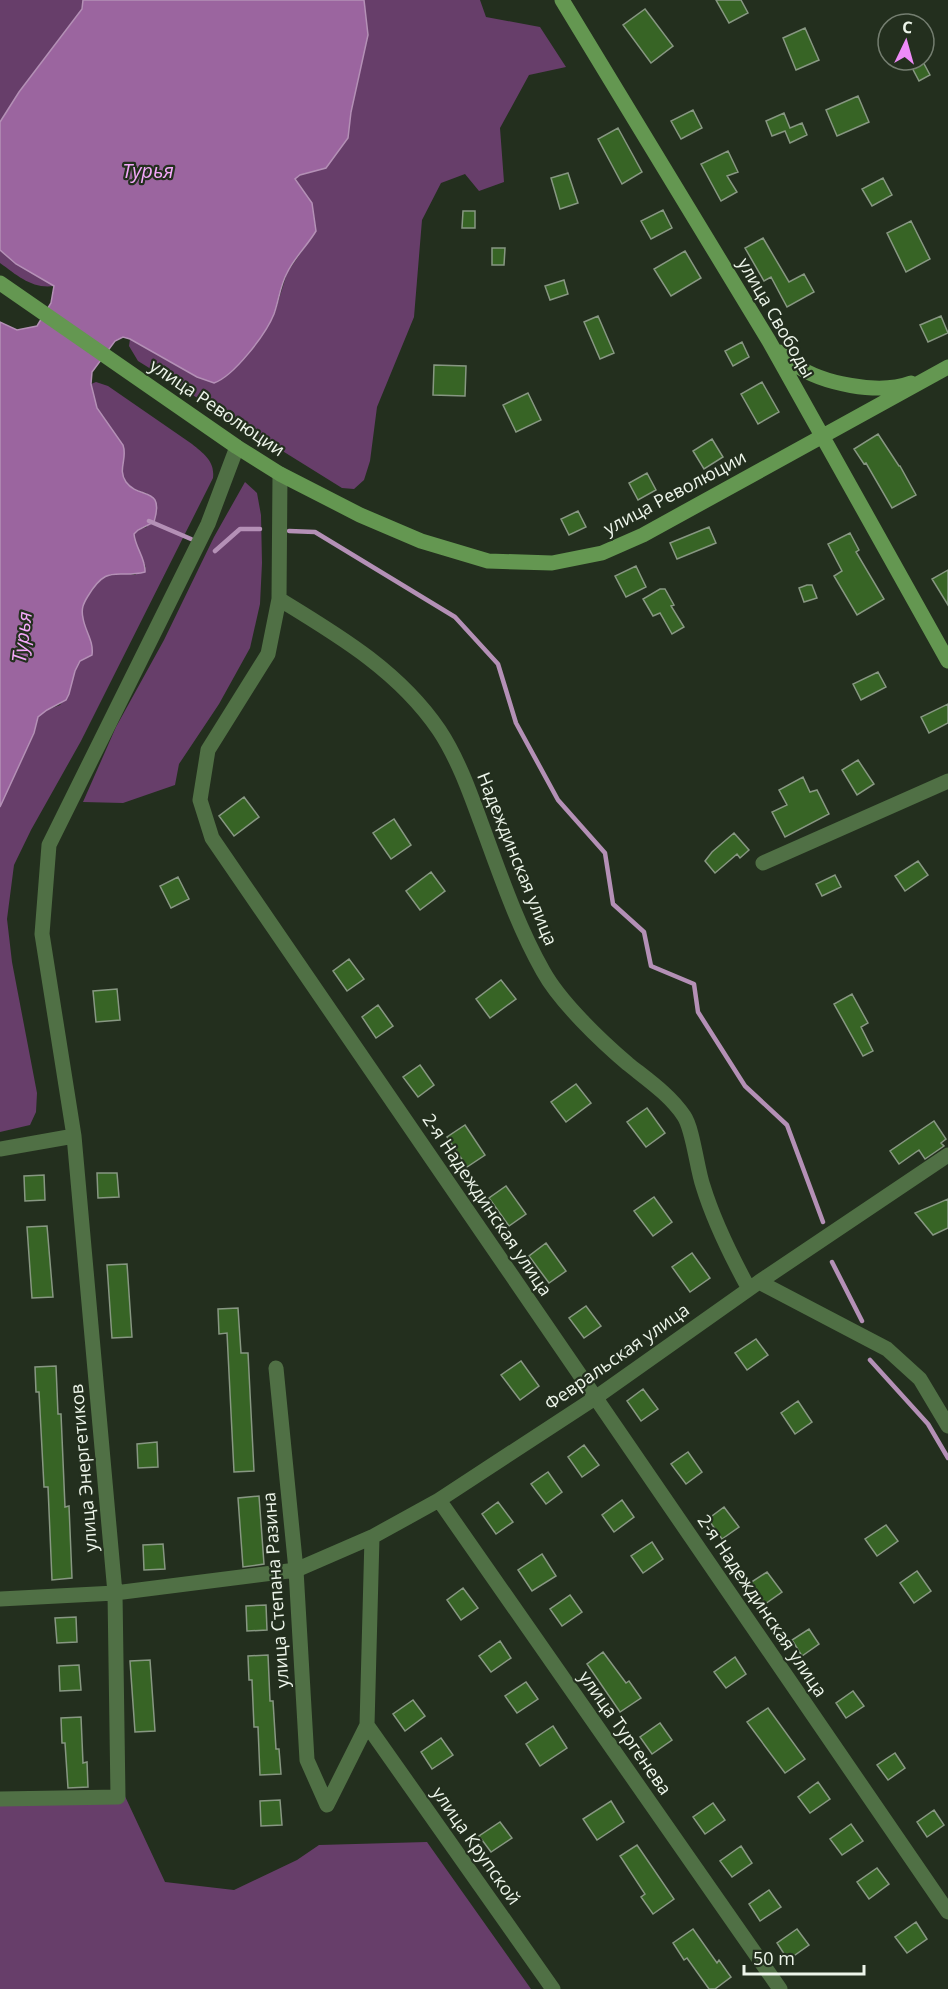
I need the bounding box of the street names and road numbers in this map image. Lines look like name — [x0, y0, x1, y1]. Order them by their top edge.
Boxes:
street label: улица Свободы — [733, 253, 821, 382]
street label: улица Революции — [145, 353, 290, 461]
street label: улица Революции — [599, 444, 750, 540]
street label: Надеждинская улица — [472, 768, 564, 949]
street label: 2-я Надеждинская улица — [418, 1108, 558, 1300]
street label: Февральская улица — [539, 1297, 693, 1415]
street label: улица Энергетиков — [64, 1383, 102, 1553]
street label: улица Степана Разина — [256, 1491, 294, 1689]
street label: 2-я Надеждинская улица — [693, 1509, 833, 1701]
street label: улица Тургенева — [574, 1666, 678, 1799]
street label: улица Крупской — [427, 1782, 527, 1909]

